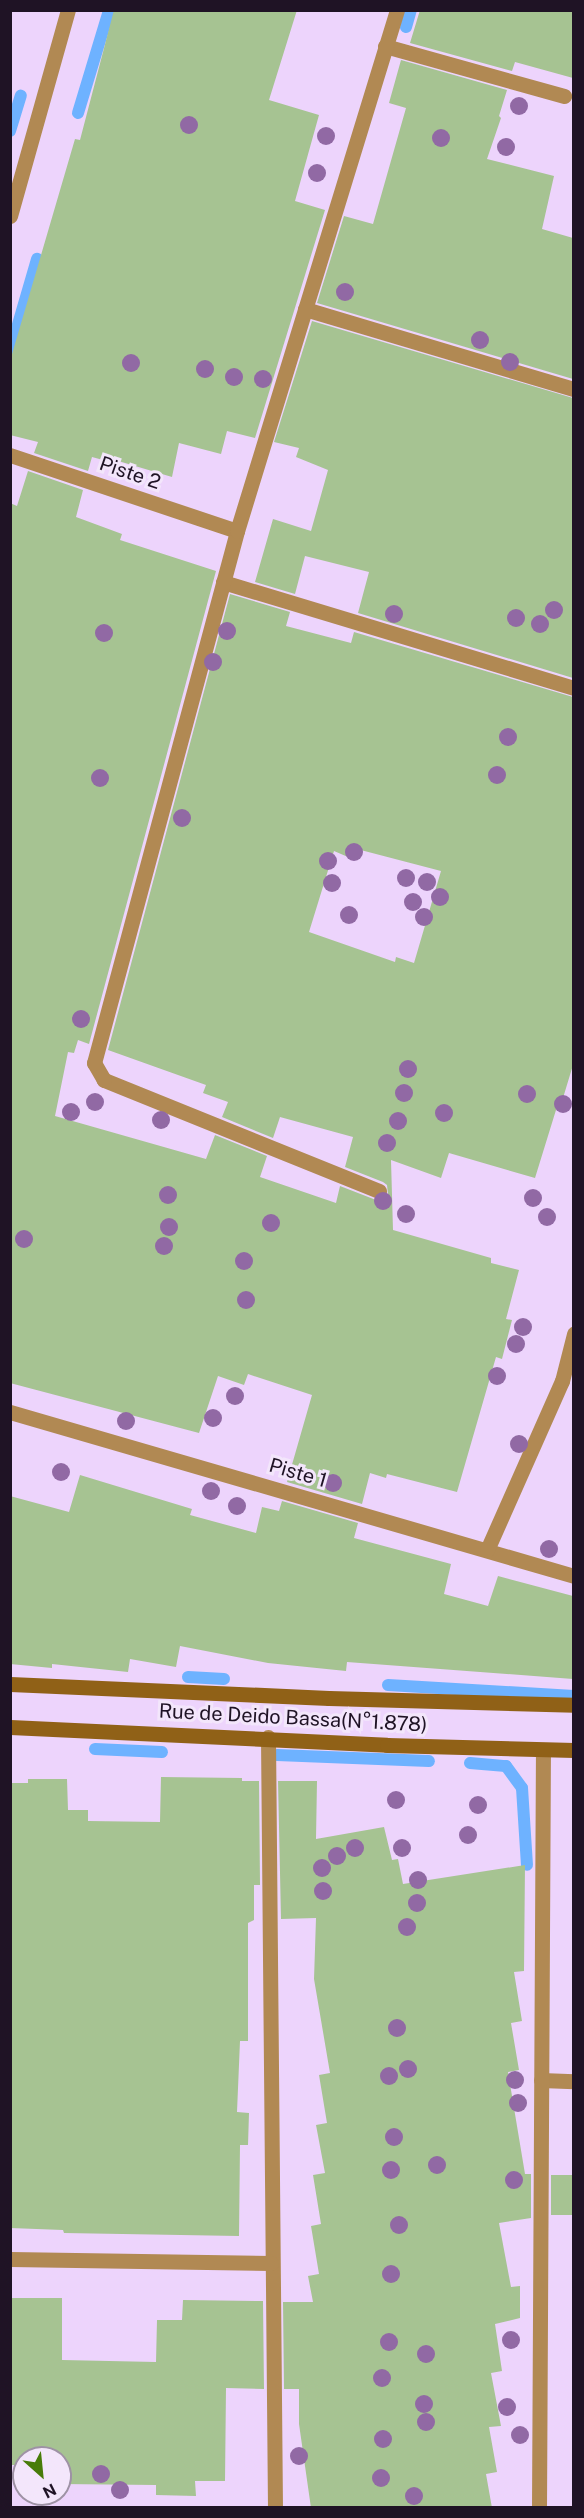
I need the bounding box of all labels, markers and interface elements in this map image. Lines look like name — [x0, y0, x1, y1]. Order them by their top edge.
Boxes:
street label: Piste 2 — [96, 451, 164, 495]
street label: Piste 1 — [266, 1453, 330, 1493]
street label: Rue de Deido Bassa(N°1.878) — [158, 1699, 428, 1737]
north arrow — [12, 2446, 72, 2506]
text: N — [40, 2479, 59, 2502]

